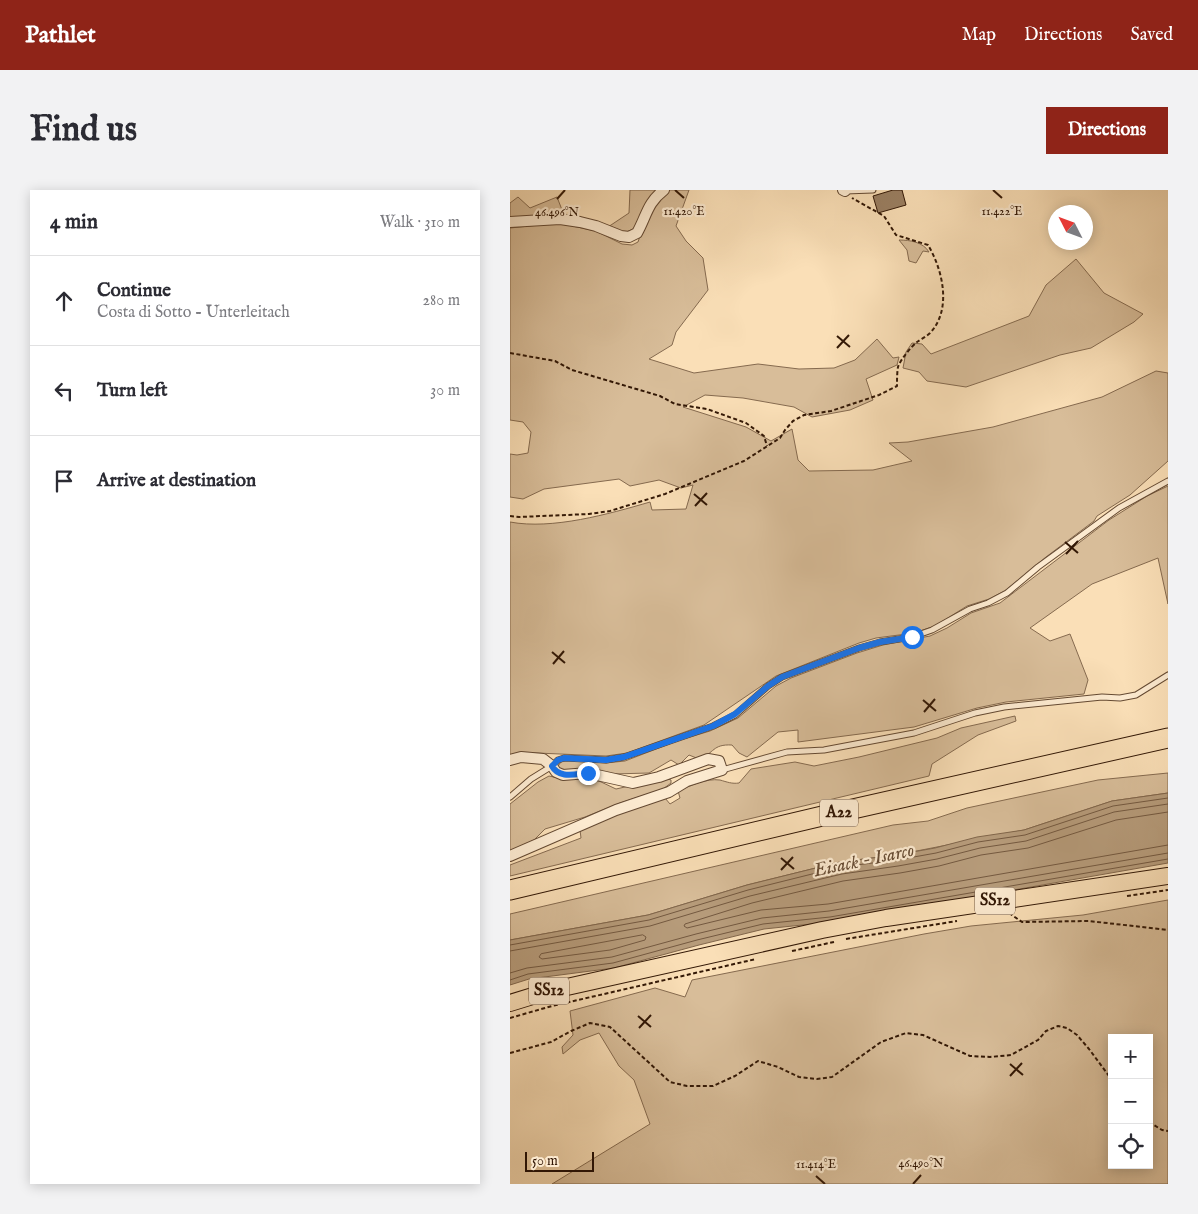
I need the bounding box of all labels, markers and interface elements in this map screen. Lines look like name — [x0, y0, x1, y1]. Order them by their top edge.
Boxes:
text: Pathlet — [25, 20, 96, 51]
text: Map — [962, 24, 996, 47]
text: Directions — [1024, 24, 1102, 47]
text: Saved — [1130, 24, 1173, 47]
button: Directions — [1046, 107, 1168, 154]
text: Find us — [30, 108, 137, 153]
text: 11.420°E — [663, 204, 705, 219]
text: 11.422°E — [982, 204, 1022, 219]
text: 46.496°N — [535, 205, 580, 220]
north arrow — [1048, 205, 1093, 250]
text: 4 min — [50, 209, 98, 236]
text: Walk · 310 m — [380, 213, 460, 233]
text: Continue — [97, 279, 171, 303]
icon: ahead — [50, 287, 78, 315]
text: 280 m — [423, 291, 460, 311]
text: Costa di Sotto - Unterleitach — [97, 303, 290, 323]
icon: left — [50, 377, 78, 405]
text: Turn left — [97, 379, 168, 403]
text: 30 m — [430, 381, 460, 401]
icon: arrive — [50, 467, 78, 495]
text: Arrive at destination — [97, 469, 256, 493]
route start — [901, 626, 924, 649]
route end — [577, 762, 600, 785]
road number: A22 — [820, 800, 858, 826]
water label: Eisack - Isarco — [811, 839, 917, 884]
road number: SS12 — [975, 888, 1015, 914]
road number: SS12 — [529, 978, 569, 1004]
map controls — [1108, 1034, 1153, 1169]
button: + — [1108, 1034, 1153, 1079]
button: − — [1108, 1079, 1153, 1124]
button: locate — [1108, 1124, 1153, 1169]
scale bar — [525, 1149, 594, 1172]
text: 50 m — [532, 1152, 558, 1170]
text: 46.490°N — [899, 1156, 944, 1171]
text: 11.414°E — [796, 1157, 836, 1172]

